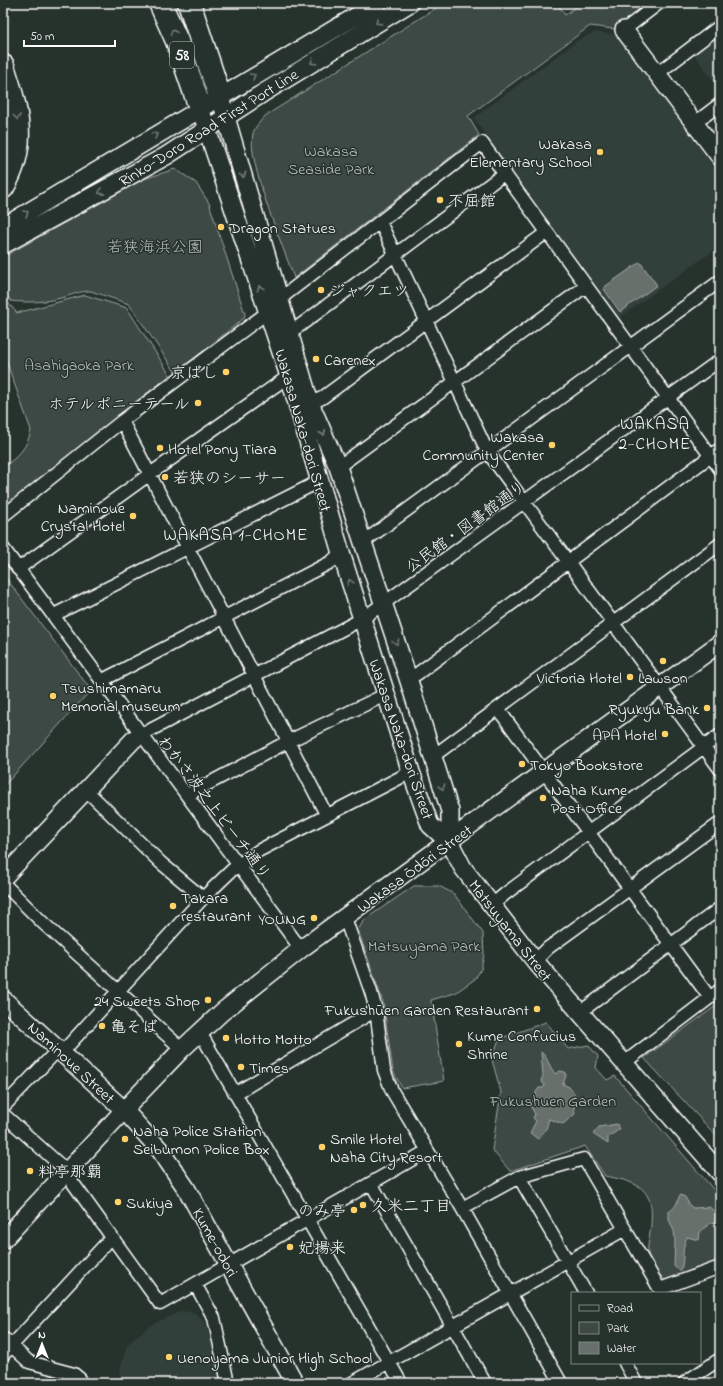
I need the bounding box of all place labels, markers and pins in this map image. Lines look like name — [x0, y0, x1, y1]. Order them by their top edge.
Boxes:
place label: Wakasa Elementary School — [469, 133, 592, 175]
marker: Wakasa Elementary School — [595, 147, 605, 157]
place label: 不屈館 — [448, 190, 496, 214]
marker: 不屈館 — [435, 195, 445, 205]
place label: Dragon Statues — [228, 217, 336, 241]
marker: Dragon Statues — [216, 222, 226, 232]
place label: ジャクエツ — [329, 280, 409, 304]
marker: ジャクエツ — [316, 285, 326, 295]
place label: Carenex — [324, 349, 376, 373]
marker: Carenex — [311, 354, 321, 364]
place label: 京ばし — [170, 362, 218, 386]
marker: 京ばし — [221, 367, 231, 377]
place label: ホテルポニーテール — [48, 393, 190, 417]
marker: ホテルポニーテール — [193, 398, 203, 408]
place label: Wakasa Community Center — [423, 426, 544, 468]
place label: Hotel Pony Tiara — [168, 438, 277, 462]
marker: Wakasa Community Center — [547, 440, 557, 450]
marker: Hotel Pony Tiara — [155, 443, 165, 453]
place label: 若狭のシーサー — [173, 467, 286, 491]
marker: 若狭のシーサー — [160, 472, 170, 482]
place label: Naminoue Crystal Hotel — [41, 497, 126, 539]
marker: Naminoue Crystal Hotel — [128, 511, 138, 521]
marker: Lawson — [658, 656, 668, 666]
place label: Victoria Hotel — [536, 667, 622, 691]
place label: Lawson — [638, 667, 688, 691]
marker: Victoria Hotel — [625, 672, 635, 682]
place label: Tsushimamaru Memorial museum — [61, 677, 180, 719]
marker: Tsushimamaru Memorial museum — [48, 691, 58, 701]
place label: Ryukyu Bank — [609, 698, 700, 722]
marker: Ryukyu Bank — [702, 703, 712, 713]
place label: APA Hotel — [592, 724, 657, 748]
marker: APA Hotel — [660, 729, 670, 739]
place label: Tokyo Bookstore — [530, 754, 644, 778]
marker: Tokyo Bookstore — [517, 759, 527, 769]
place label: Naha Kume Post Office — [551, 779, 628, 821]
marker: Naha Kume Post Office — [538, 793, 548, 803]
place label: Takara restaurant — [181, 887, 252, 929]
marker: Takara restaurant — [168, 901, 178, 911]
place label: YOUNG — [258, 908, 306, 932]
marker: YOUNG — [309, 913, 319, 923]
place label: 24 Sweets Shop — [94, 990, 200, 1014]
marker: 24 Sweets Shop — [203, 995, 213, 1005]
place label: Fukushūen Garden Restaurant — [324, 999, 530, 1023]
marker: Fukushūen Garden Restaurant — [532, 1004, 542, 1014]
place label: 亀そば — [110, 1016, 158, 1040]
marker: 亀そば — [97, 1021, 107, 1031]
place label: Kume Confucius Shrine — [467, 1025, 576, 1067]
place label: Hotto Motto — [234, 1028, 312, 1052]
marker: Hotto Motto — [221, 1033, 231, 1043]
marker: Kume Confucius Shrine — [454, 1039, 464, 1049]
place label: Times — [249, 1057, 289, 1081]
marker: Times — [236, 1062, 246, 1072]
place label: Naha Police Station Seibumon Police Box — [133, 1120, 270, 1162]
place label: Smile Hotel Naha City Resort — [330, 1128, 443, 1170]
marker: Naha Police Station Seibumon Police Box — [120, 1134, 130, 1144]
marker: Smile Hotel Naha City Resort — [317, 1142, 327, 1152]
place label: 料亭那覇 — [38, 1161, 102, 1185]
marker: 料亭那覇 — [25, 1166, 35, 1176]
place label: Sukiya — [126, 1192, 173, 1216]
place label: 久米二丁目 — [371, 1195, 451, 1219]
marker: Sukiya — [113, 1197, 123, 1207]
place label: のみ亭 — [298, 1200, 346, 1224]
marker: 久米二丁目 — [358, 1200, 368, 1210]
marker: のみ亭 — [349, 1205, 359, 1215]
place label: 妃揚来 — [298, 1237, 346, 1261]
marker: 妃揚来 — [285, 1242, 295, 1252]
place label: Uenoyama Junior High School — [177, 1347, 373, 1371]
marker: Uenoyama Junior High School — [164, 1352, 174, 1362]

